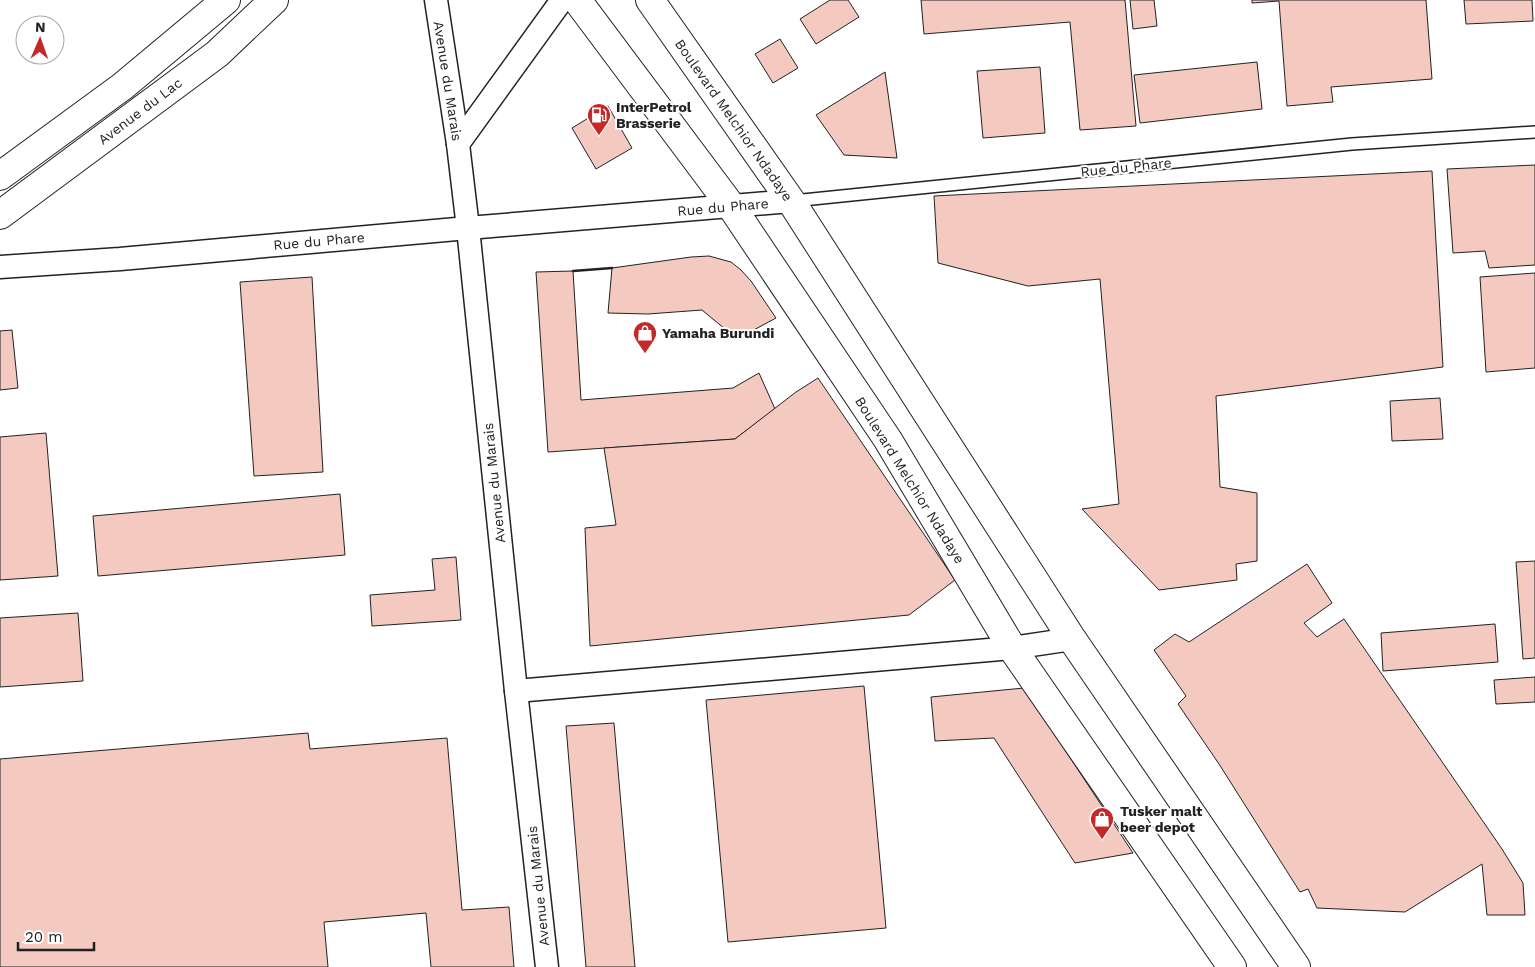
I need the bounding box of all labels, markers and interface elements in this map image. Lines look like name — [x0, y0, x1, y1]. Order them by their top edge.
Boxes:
north arrow — [15, 15, 65, 65]
text: N — [35, 19, 46, 35]
street label: Avenue du Marais — [431, 20, 465, 142]
street label: Boulevard Melchior Ndadaye — [672, 36, 796, 204]
street label: Avenue du Lac — [95, 74, 185, 148]
place label: InterPetrol Brasserie — [616, 99, 692, 131]
fuel station icon: InterPetrol Brasserie — [586, 102, 612, 136]
street label: Rue du Phare — [1080, 154, 1172, 180]
street label: Rue du Phare — [677, 195, 769, 219]
street label: Rue du Phare — [273, 229, 365, 253]
shop icon: Yamaha Burundi — [632, 320, 658, 354]
place label: Yamaha Burundi — [662, 325, 774, 341]
street label: Boulevard Melchior Ndadaye — [852, 394, 968, 566]
street label: Avenue du Marais — [480, 422, 508, 544]
place label: Tusker malt beer depot — [1120, 803, 1202, 835]
shop icon: Tusker malt beer depot — [1089, 806, 1115, 840]
street label: Avenue du Marais — [524, 825, 552, 947]
scale bar — [18, 920, 94, 952]
text: 20 m — [25, 928, 63, 946]

